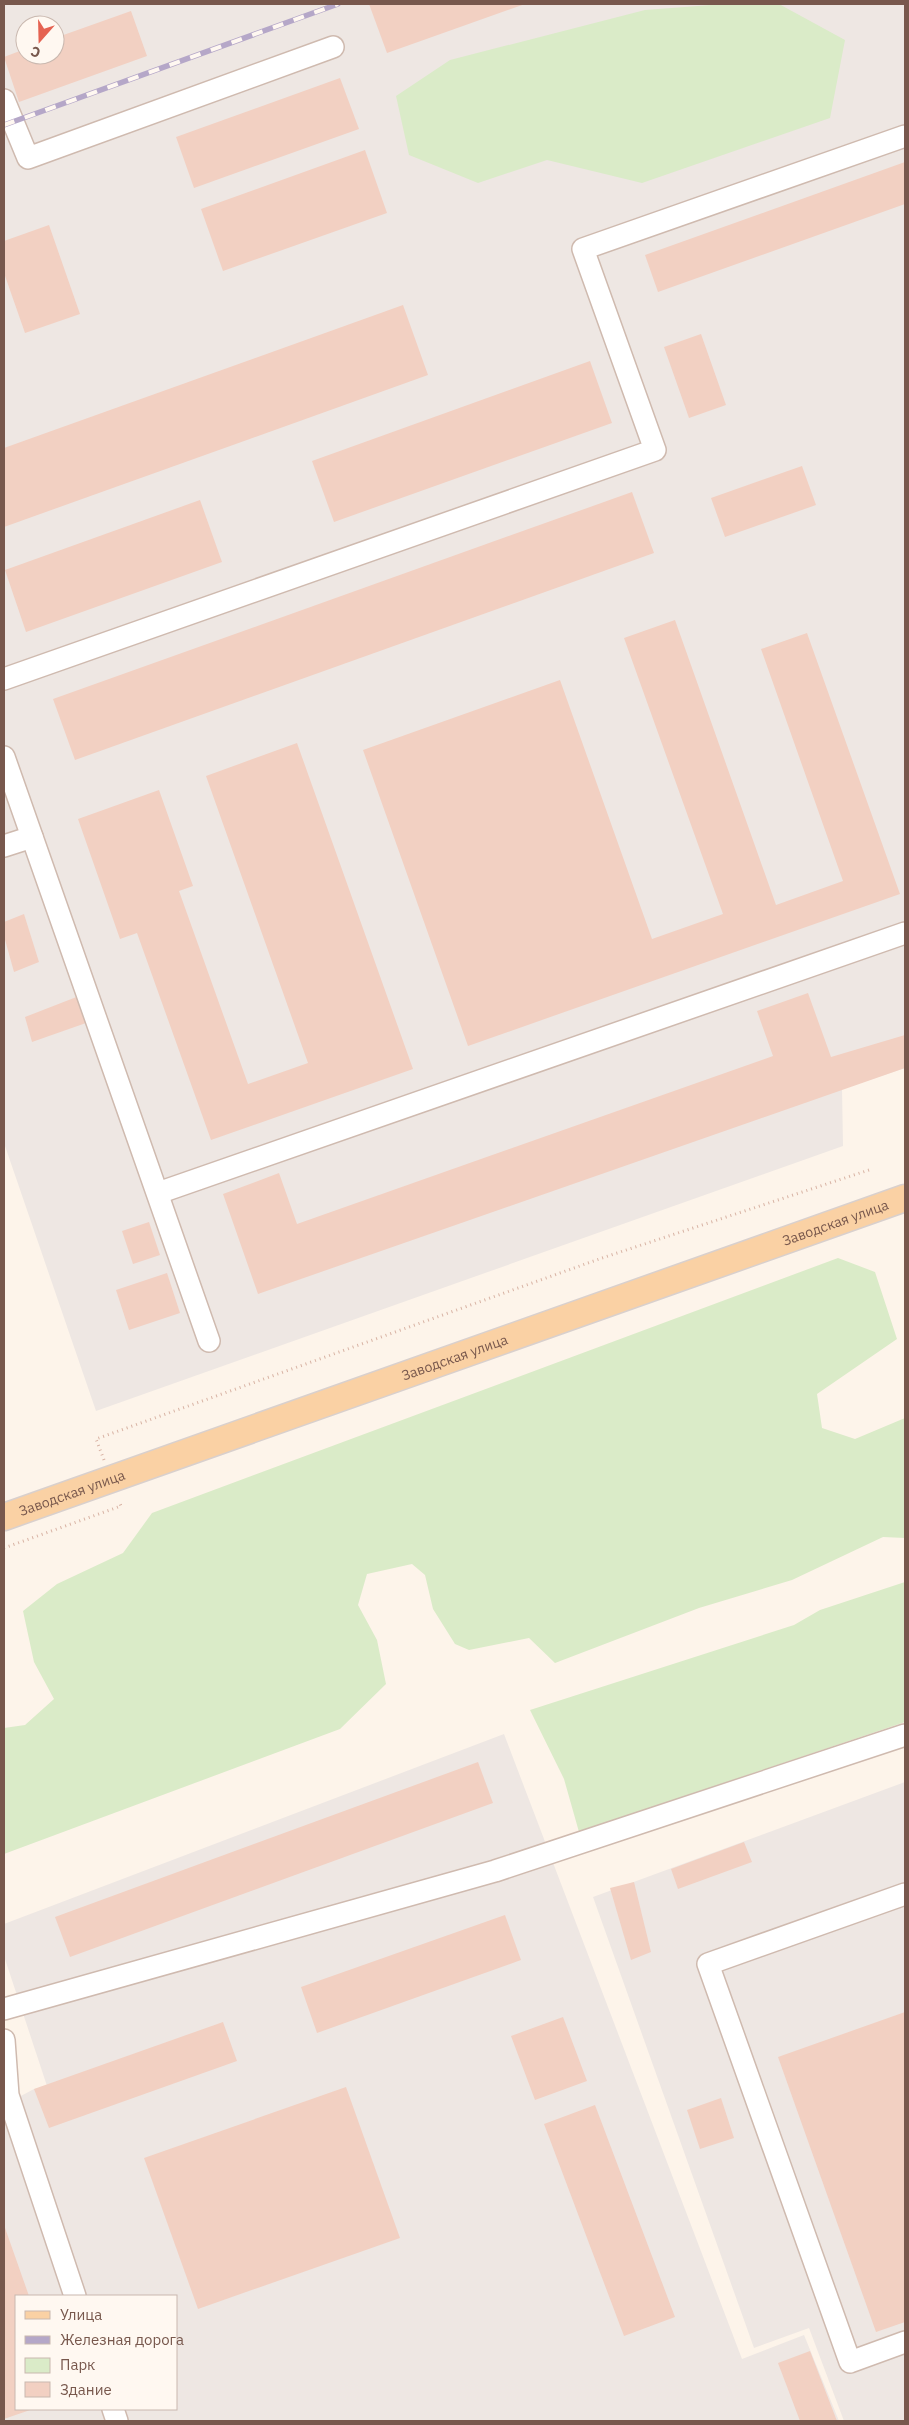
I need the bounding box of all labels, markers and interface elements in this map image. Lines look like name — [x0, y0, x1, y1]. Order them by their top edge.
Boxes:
north arrow — [15, 15, 65, 65]
text: С — [28, 42, 43, 62]
street label: Заводская улица — [780, 1195, 891, 1250]
street label: Заводская улица — [399, 1330, 511, 1385]
street label: Заводская улица — [16, 1466, 128, 1520]
legend — [15, 2295, 178, 2410]
text: Улица — [60, 2305, 102, 2324]
text: Железная дорога — [60, 2330, 184, 2349]
text: Парк — [60, 2355, 95, 2374]
text: Здание — [60, 2380, 112, 2399]

